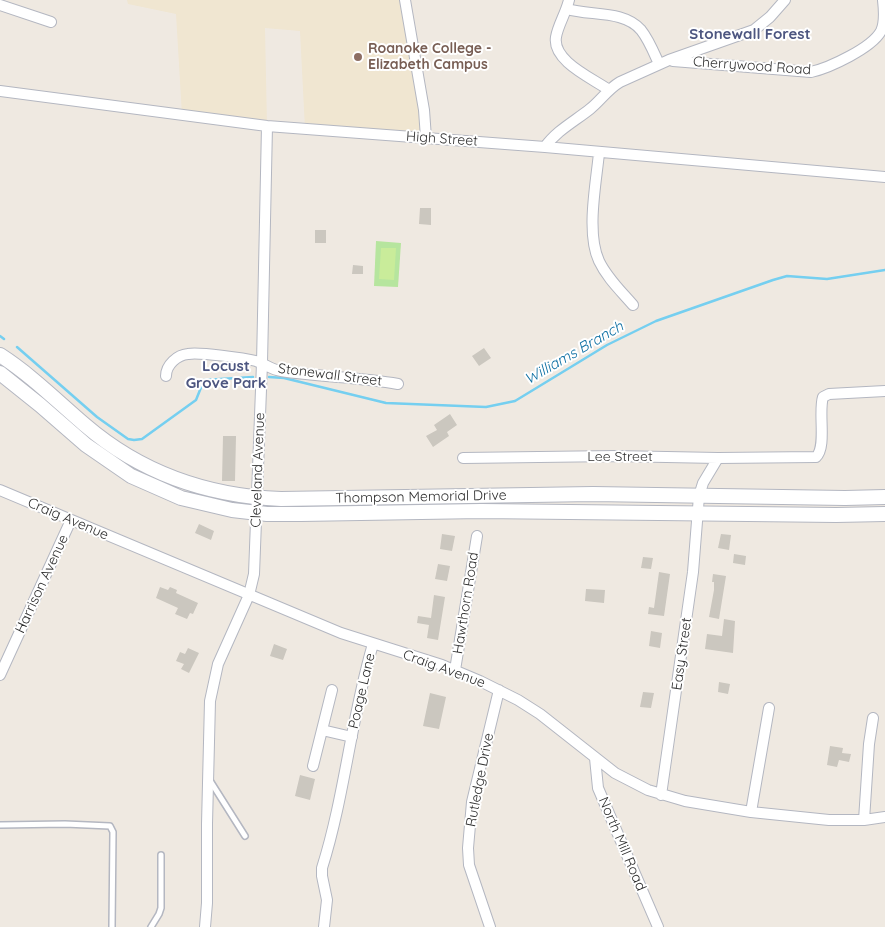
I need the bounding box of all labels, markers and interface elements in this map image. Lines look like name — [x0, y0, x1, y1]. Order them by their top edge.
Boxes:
district label: Stonewall Forest — [689, 25, 811, 43]
place label: Roanoke College - Elizabeth Campus — [368, 41, 491, 74]
marker: Roanoke College - Elizabeth Campus — [352, 51, 364, 63]
street label: Cherrywood Road — [692, 53, 812, 79]
street label: High Street — [406, 128, 478, 150]
water label: Williams Branch — [521, 317, 627, 389]
district label: Locust Grove Park — [186, 357, 266, 392]
street label: Stonewall Street — [277, 360, 383, 390]
street label: Cleveland Avenue — [248, 412, 268, 528]
street label: Lee Street — [587, 449, 653, 465]
street label: Thompson Memorial Drive — [335, 487, 507, 507]
street label: Craig Avenue — [25, 494, 111, 544]
street label: Harrison Avenue — [12, 532, 72, 636]
street label: Hawthorn Road — [450, 551, 482, 655]
street label: Easy Street — [669, 617, 695, 691]
street label: Craig Avenue — [401, 646, 487, 692]
street label: Poage Lane — [345, 651, 379, 731]
street label: Rutledge Drive — [463, 732, 497, 828]
street label: North Mill Road — [595, 795, 649, 893]

